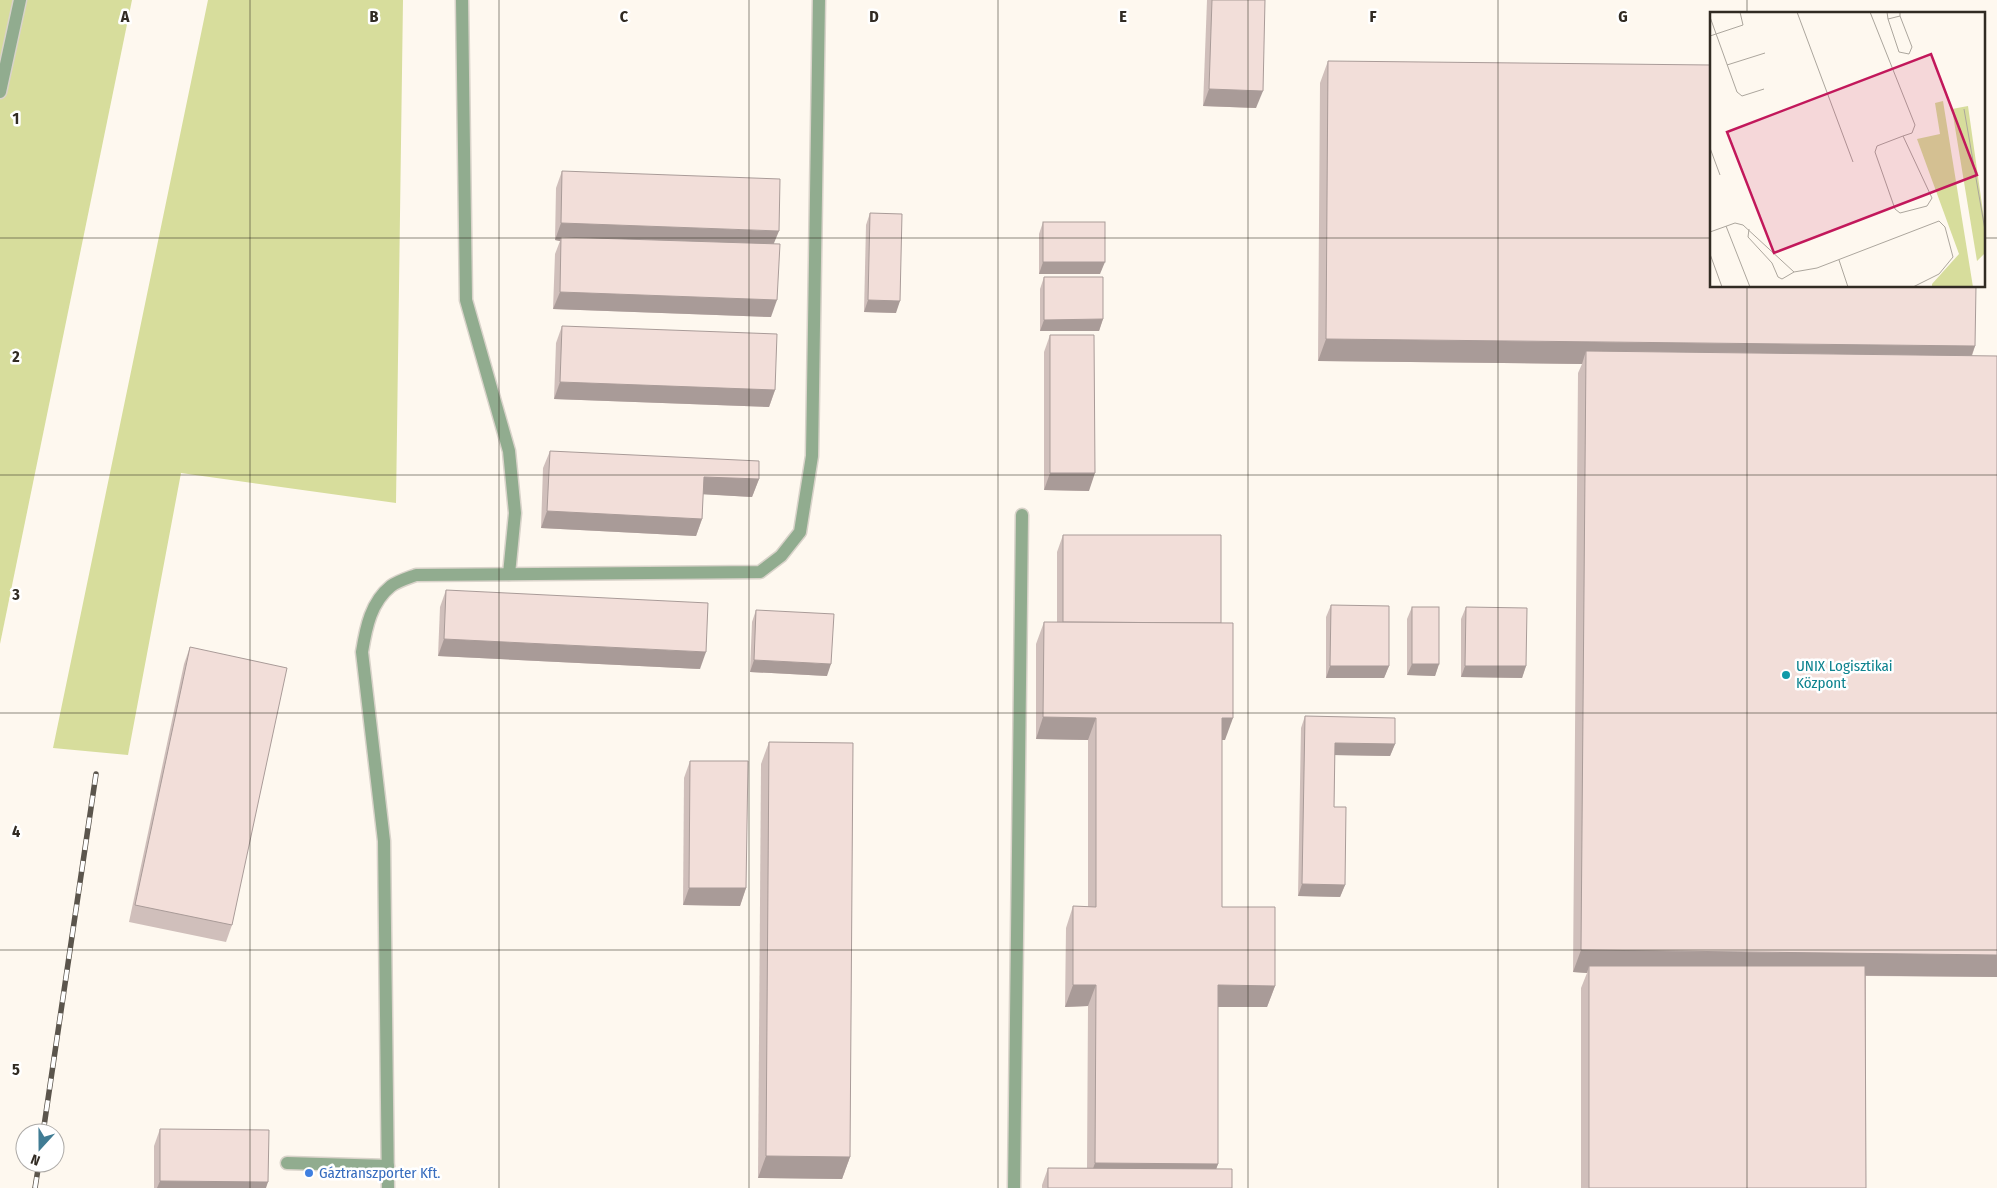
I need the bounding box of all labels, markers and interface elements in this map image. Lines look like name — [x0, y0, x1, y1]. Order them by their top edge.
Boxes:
text: A — [120, 7, 130, 26]
text: B — [370, 7, 379, 26]
text: C — [620, 7, 629, 26]
text: D — [869, 7, 879, 26]
text: E — [1119, 7, 1127, 26]
text: F — [1369, 7, 1377, 26]
text: G — [1618, 7, 1628, 26]
inset map — [1710, 12, 1984, 288]
text: 1 — [13, 109, 19, 128]
text: 2 — [11, 347, 20, 366]
text: 3 — [11, 585, 20, 604]
place label: UNIX Logisztikai Központ — [1796, 657, 1893, 692]
marker: UNIX Logisztikai Központ — [1780, 669, 1792, 681]
text: 4 — [12, 822, 20, 841]
text: 5 — [12, 1060, 20, 1079]
north arrow — [15, 1123, 65, 1173]
text: N — [29, 1150, 42, 1169]
place label: Gáztranszporter Kft. — [319, 1164, 441, 1182]
marker: Gáztranszporter Kft. — [303, 1167, 315, 1179]

